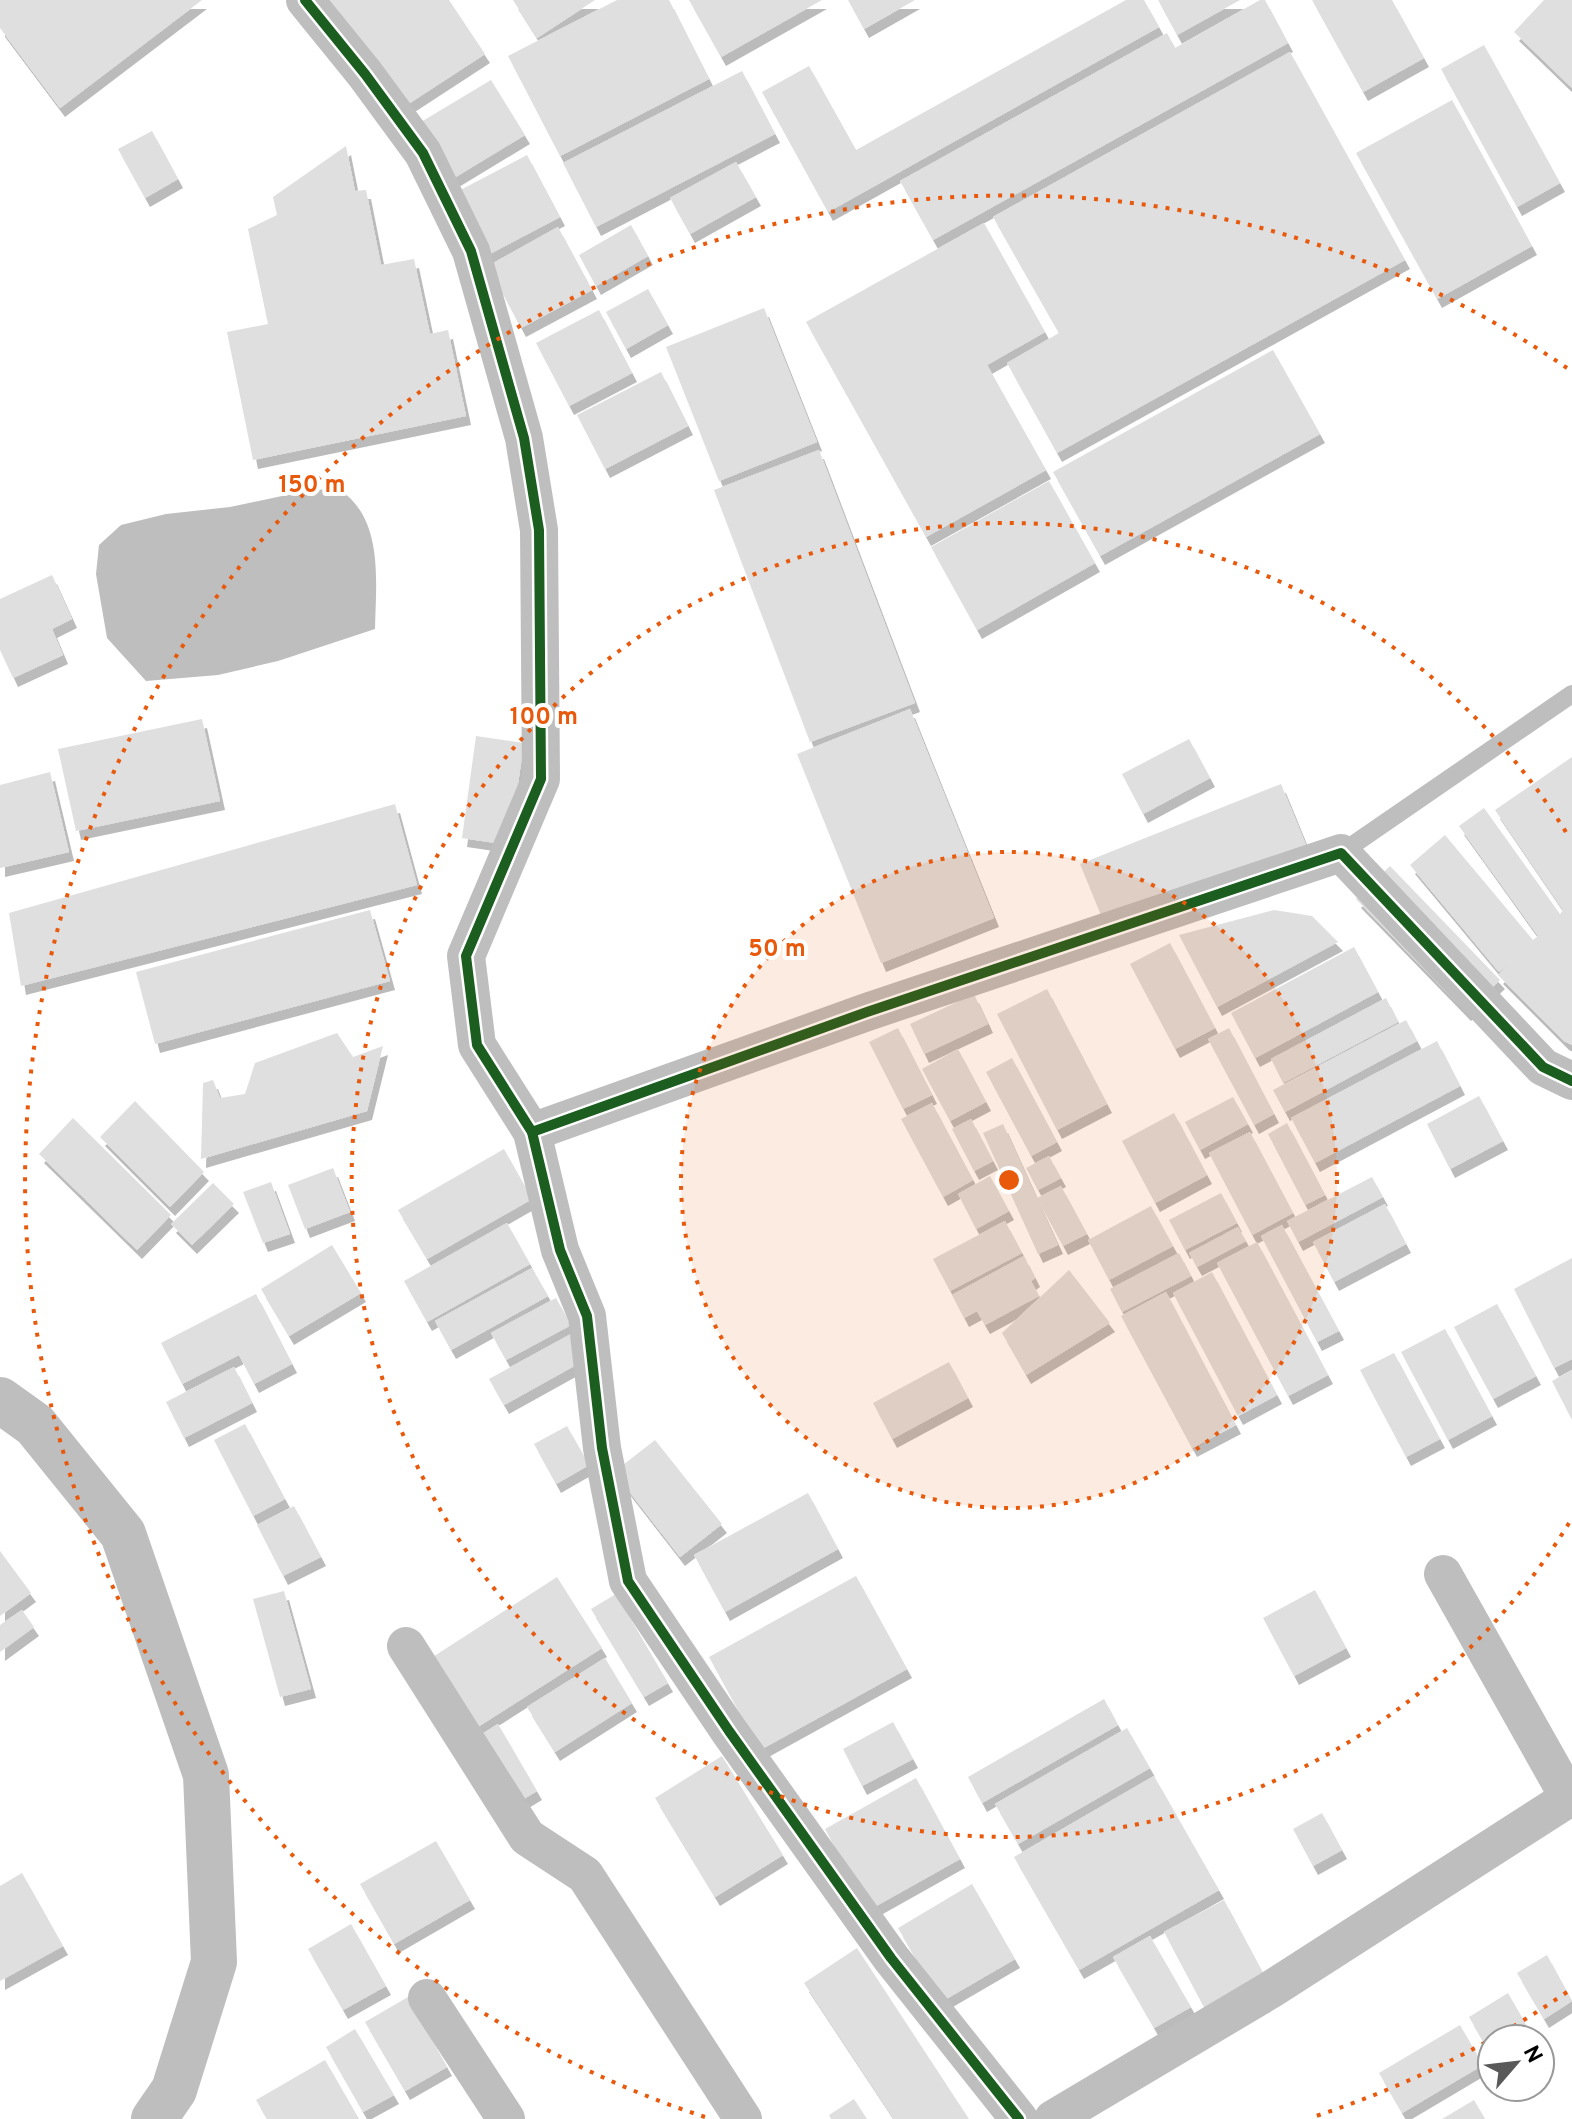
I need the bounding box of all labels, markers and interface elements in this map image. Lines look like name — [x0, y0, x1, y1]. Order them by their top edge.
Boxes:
text: 150 m — [278, 471, 346, 501]
text: 100 m — [510, 703, 578, 733]
text: 50 m — [748, 935, 806, 965]
centre of rings — [995, 1166, 1023, 1194]
north arrow — [1476, 2023, 1556, 2103]
text: N — [1516, 2041, 1547, 2068]

